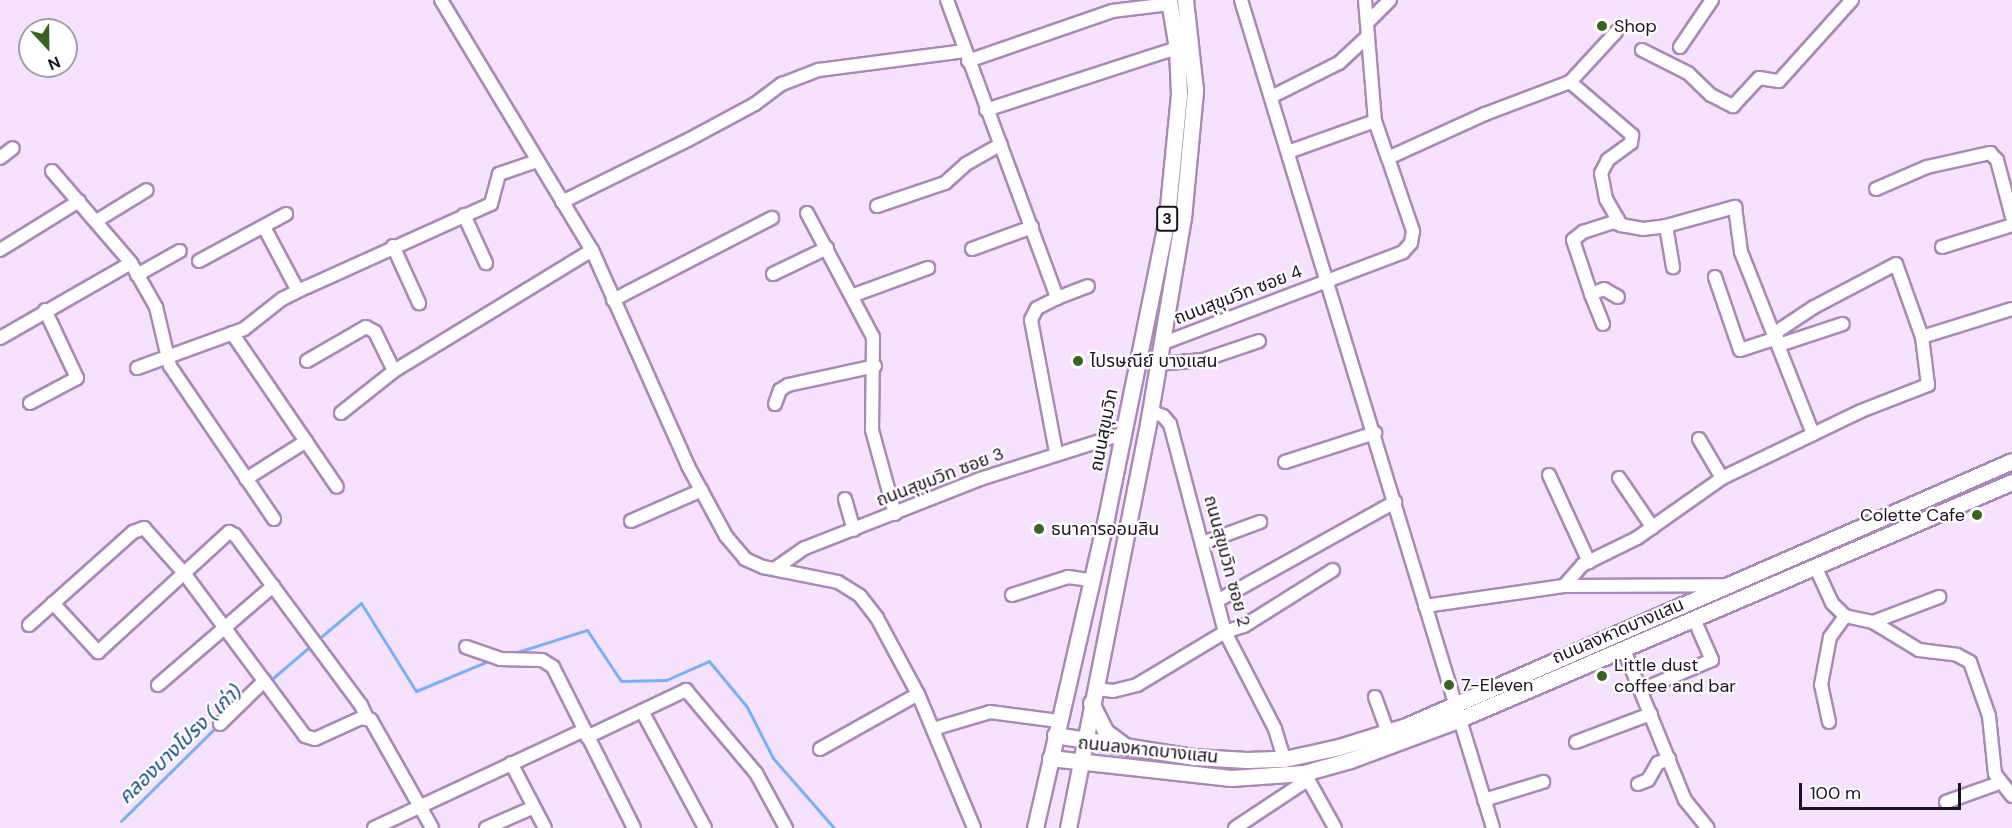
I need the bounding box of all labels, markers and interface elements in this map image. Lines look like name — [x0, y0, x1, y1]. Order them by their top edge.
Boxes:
place label: Shop — [1614, 15, 1657, 37]
north arrow — [18, 18, 78, 78]
marker: Shop — [1595, 19, 1609, 33]
text: N — [45, 51, 64, 75]
road number: 3 — [1155, 206, 1179, 232]
street label: ถนนสุขุมวิท ซอย 4 — [1171, 261, 1305, 329]
place label: ไปรษณีย์ บางแสน — [1090, 350, 1218, 372]
marker: ไปรษณีย์ บางแสน — [1071, 354, 1085, 368]
street label: ถนนสุขุมวิท — [1085, 387, 1123, 473]
street label: ถนนสุขุมวิท ซอย 3 — [873, 443, 1007, 511]
street label: ถนนสุขุมวิท ซอย 2 — [1199, 493, 1255, 629]
place label: Colette Cafe — [1860, 504, 1965, 526]
marker: Colette Cafe — [1970, 508, 1984, 522]
place label: ธนาคารออมสิน — [1051, 518, 1159, 540]
marker: ธนาคารออมสิน — [1032, 522, 1046, 536]
street label: ถนนลงหาดบางแสน — [1549, 594, 1687, 668]
place label: Little dust coffee and bar — [1614, 655, 1736, 698]
marker: Little dust coffee and bar — [1595, 669, 1609, 683]
place label: 7-Eleven — [1461, 674, 1533, 696]
marker: 7-Eleven — [1442, 678, 1456, 692]
water label: คลองบางโปรง (เก่า) — [113, 679, 247, 809]
street label: ถนนลงหาดบางแสน — [1077, 732, 1219, 768]
scale bar — [1802, 771, 1964, 809]
text: 100 m — [1810, 781, 1861, 805]

